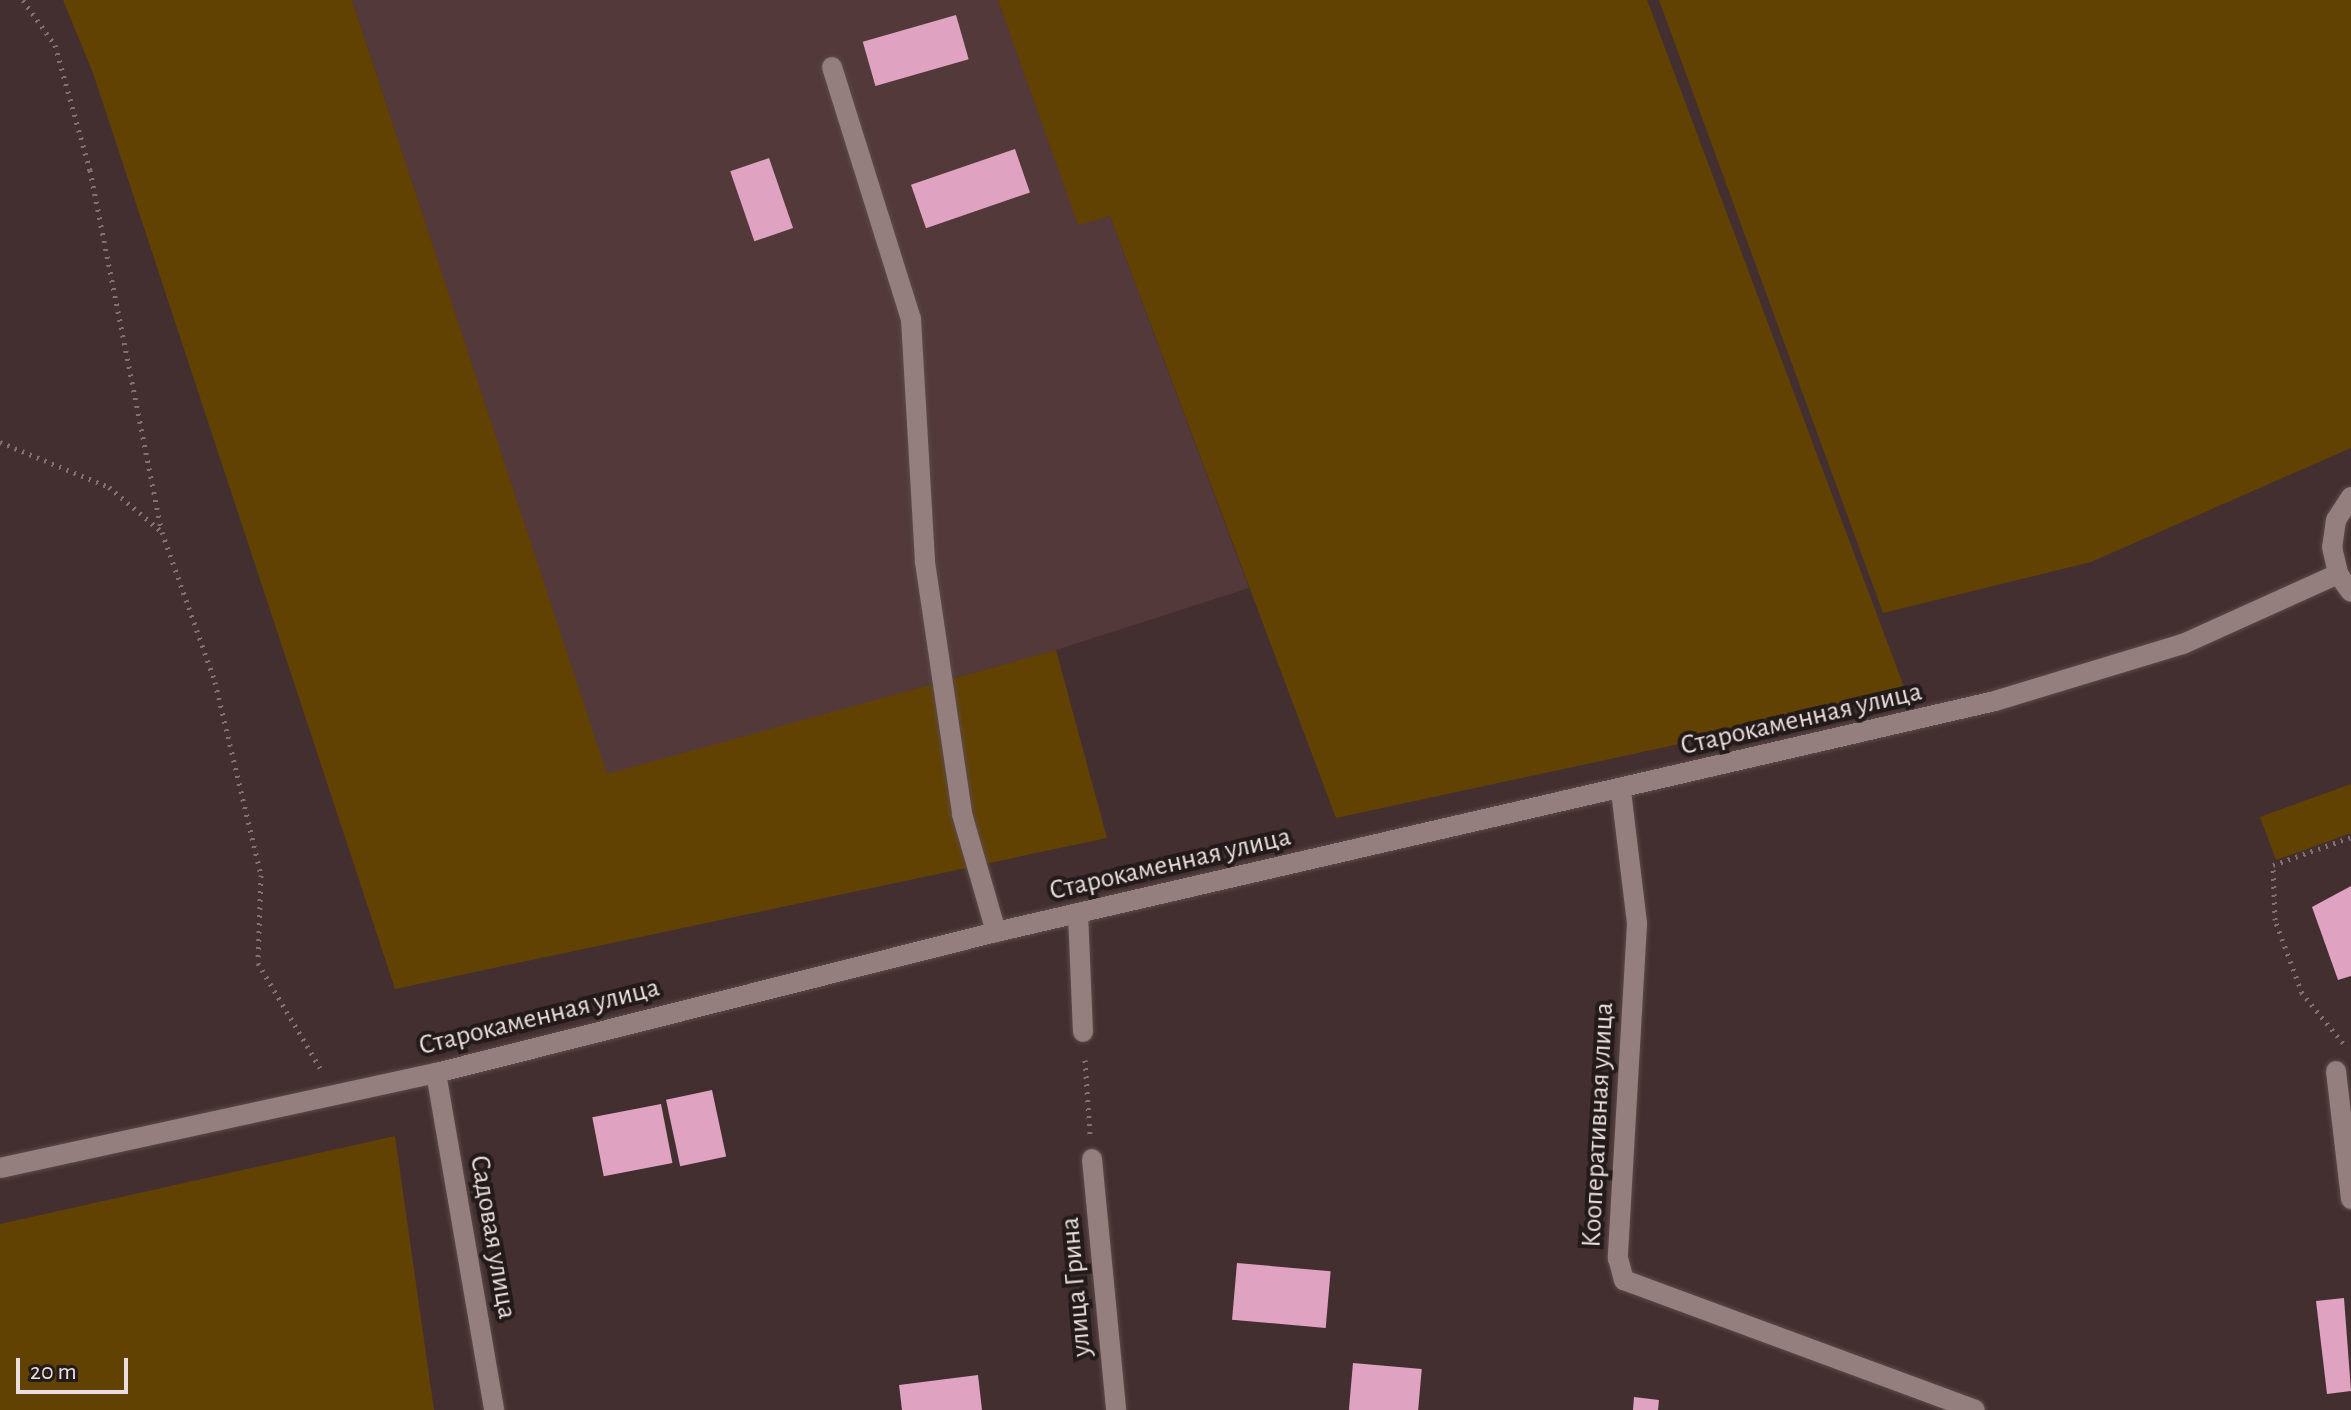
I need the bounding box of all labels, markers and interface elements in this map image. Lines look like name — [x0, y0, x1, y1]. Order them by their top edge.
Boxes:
street label: Старокаменная улица — [1677, 675, 1925, 763]
street label: Старокаменная улица — [1046, 820, 1294, 908]
street label: Старокаменная улица — [415, 971, 663, 1063]
street label: Кооперативная улица — [1575, 1001, 1621, 1249]
street label: Садовая улица — [462, 1152, 524, 1322]
street label: улица Грина — [1053, 1216, 1099, 1358]
scale bar — [20, 1342, 132, 1392]
text: 20 m — [30, 1360, 77, 1384]

